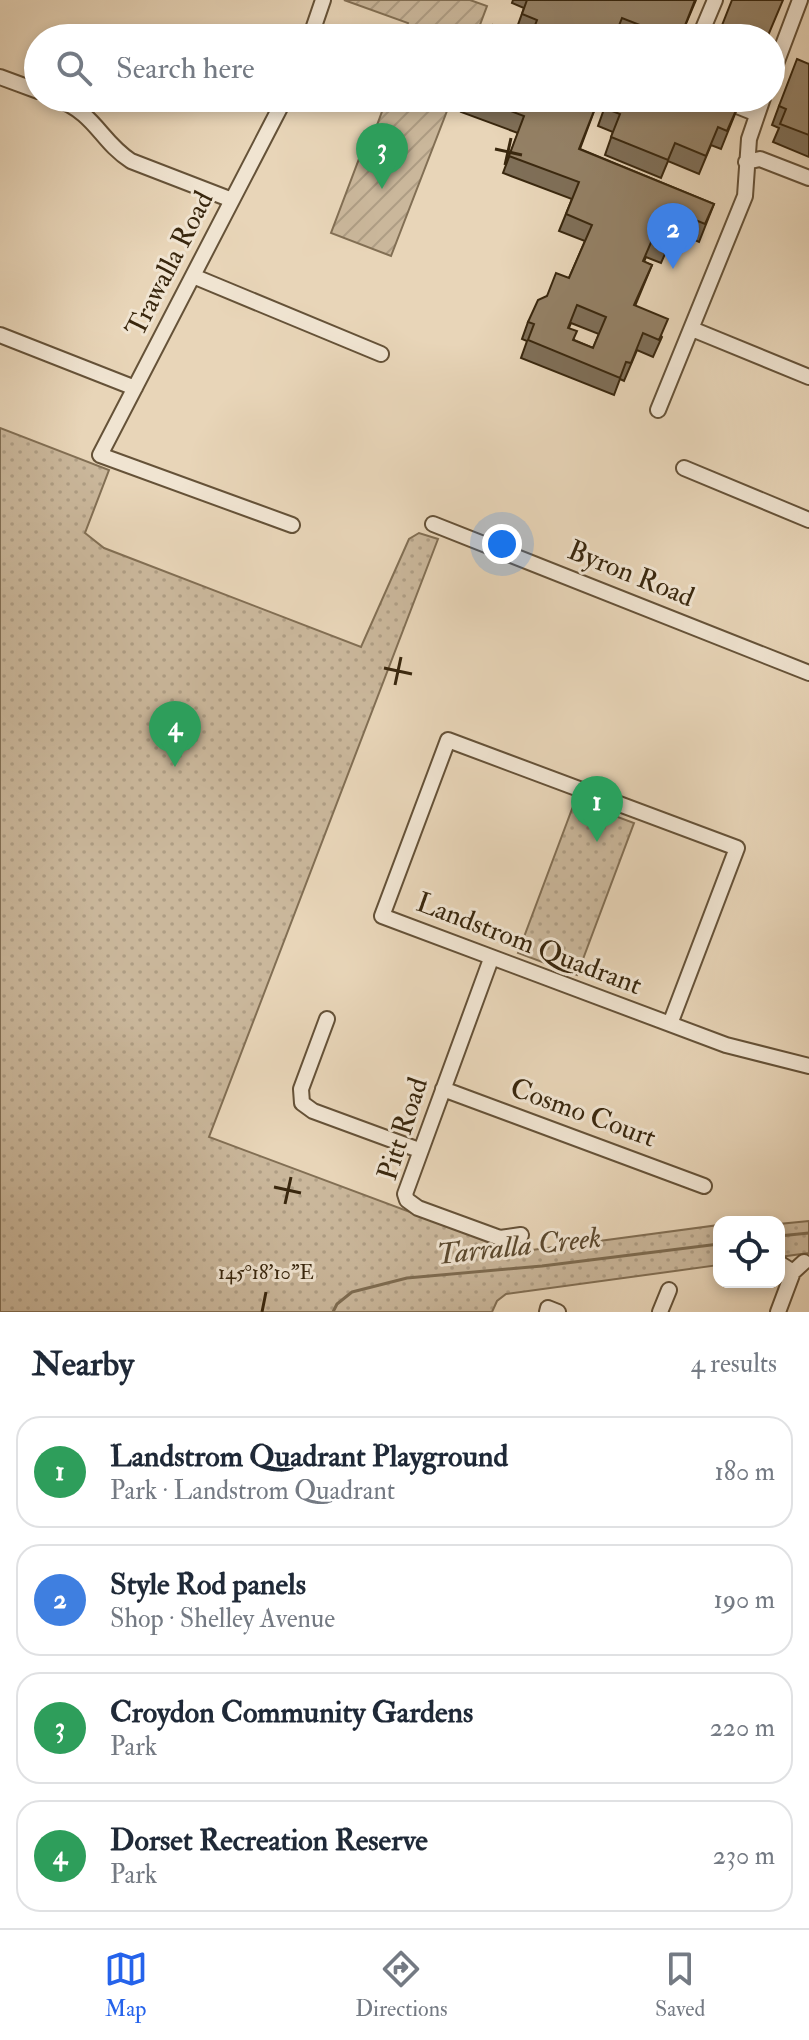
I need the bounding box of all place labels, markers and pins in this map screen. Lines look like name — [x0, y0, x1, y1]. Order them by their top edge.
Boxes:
pin: 3 — [356, 123, 408, 189]
pin: 2 — [647, 203, 699, 269]
pin: 4 — [149, 701, 201, 767]
pin: 1 — [571, 776, 623, 842]

